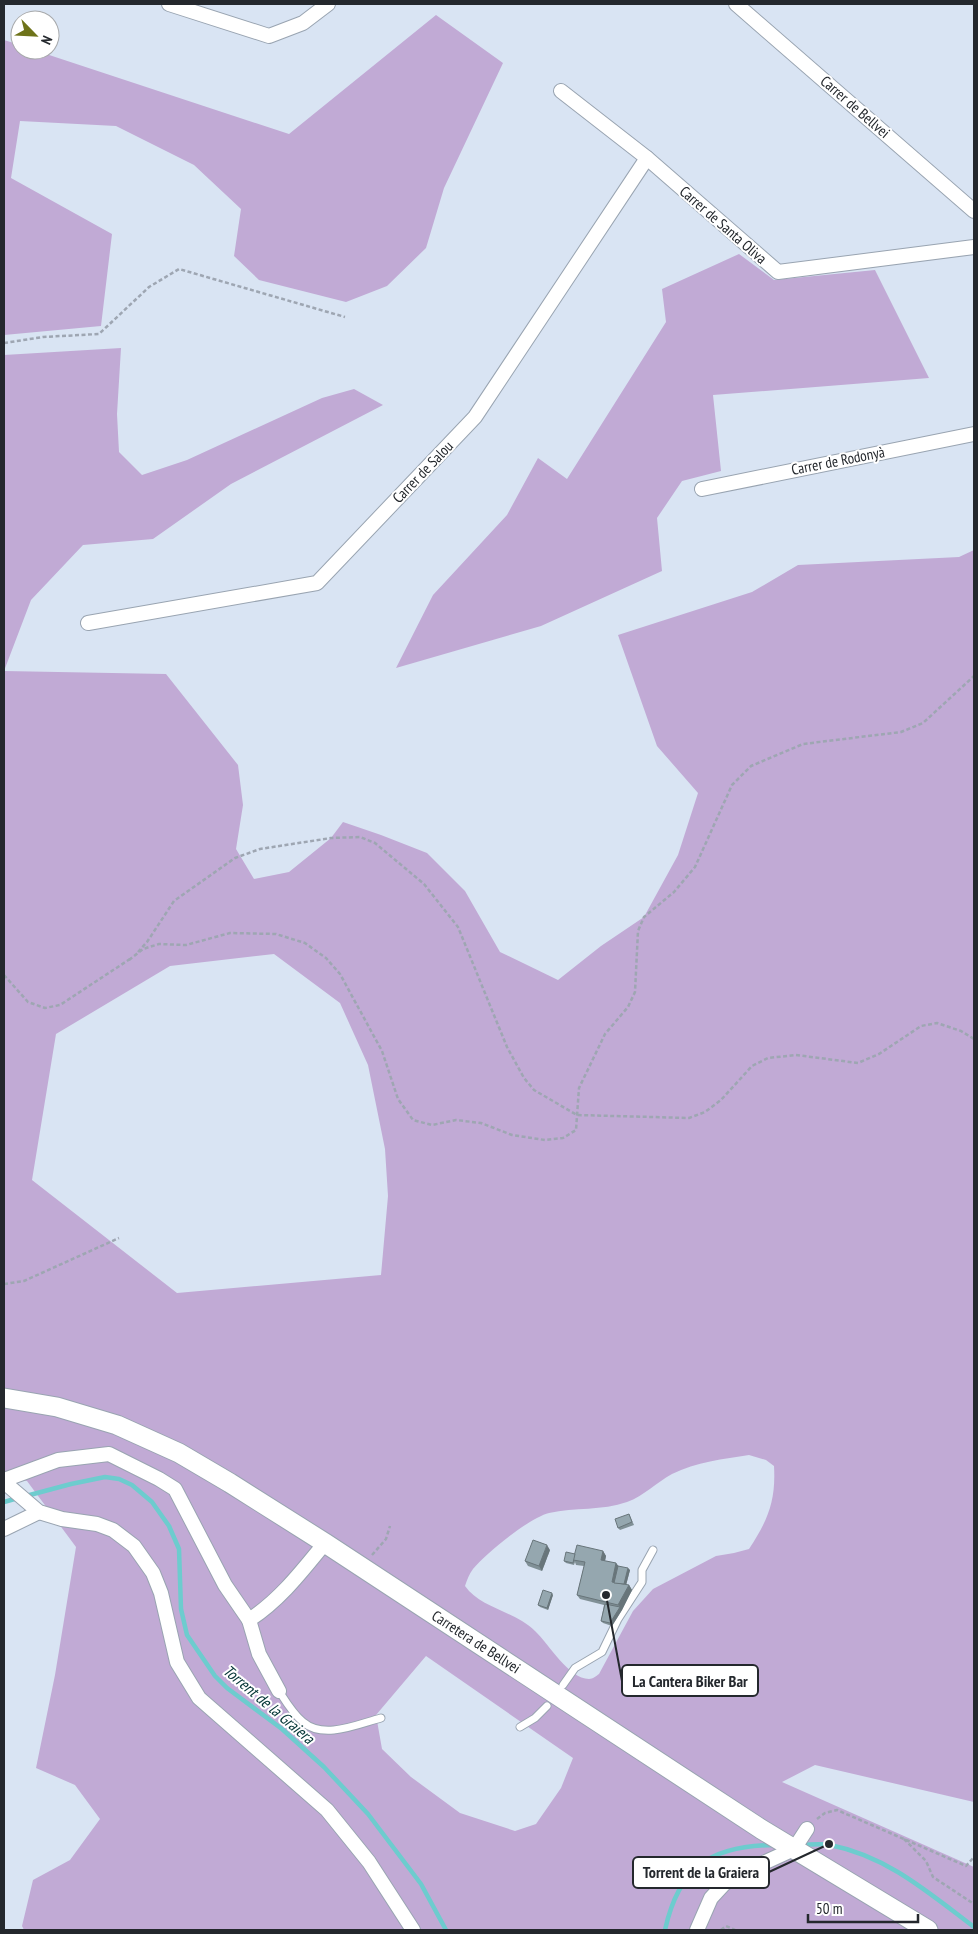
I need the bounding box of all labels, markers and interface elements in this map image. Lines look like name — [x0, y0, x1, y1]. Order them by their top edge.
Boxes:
north arrow — [10, 10, 60, 60]
text: N — [37, 33, 57, 47]
street label: Carrer de Bellvei — [817, 71, 894, 142]
street label: Carrer de Santa Oliva — [676, 182, 771, 268]
street label: Carrer de Salou — [388, 437, 457, 507]
street label: Carrer de Rodonyà — [790, 442, 886, 479]
street label: Carretera de Bellvei — [428, 1606, 524, 1677]
water label: Torrent de la Graiera — [219, 1660, 320, 1749]
callout: La Cantera Biker Bar — [622, 1665, 758, 1696]
text: La Cantera Biker Bar — [632, 1671, 748, 1691]
callout: Torrent de la Graiera — [633, 1857, 769, 1888]
text: Torrent de la Graiera — [643, 1862, 760, 1882]
scale bar — [808, 1892, 918, 1924]
text: 50 m — [816, 1899, 842, 1918]

